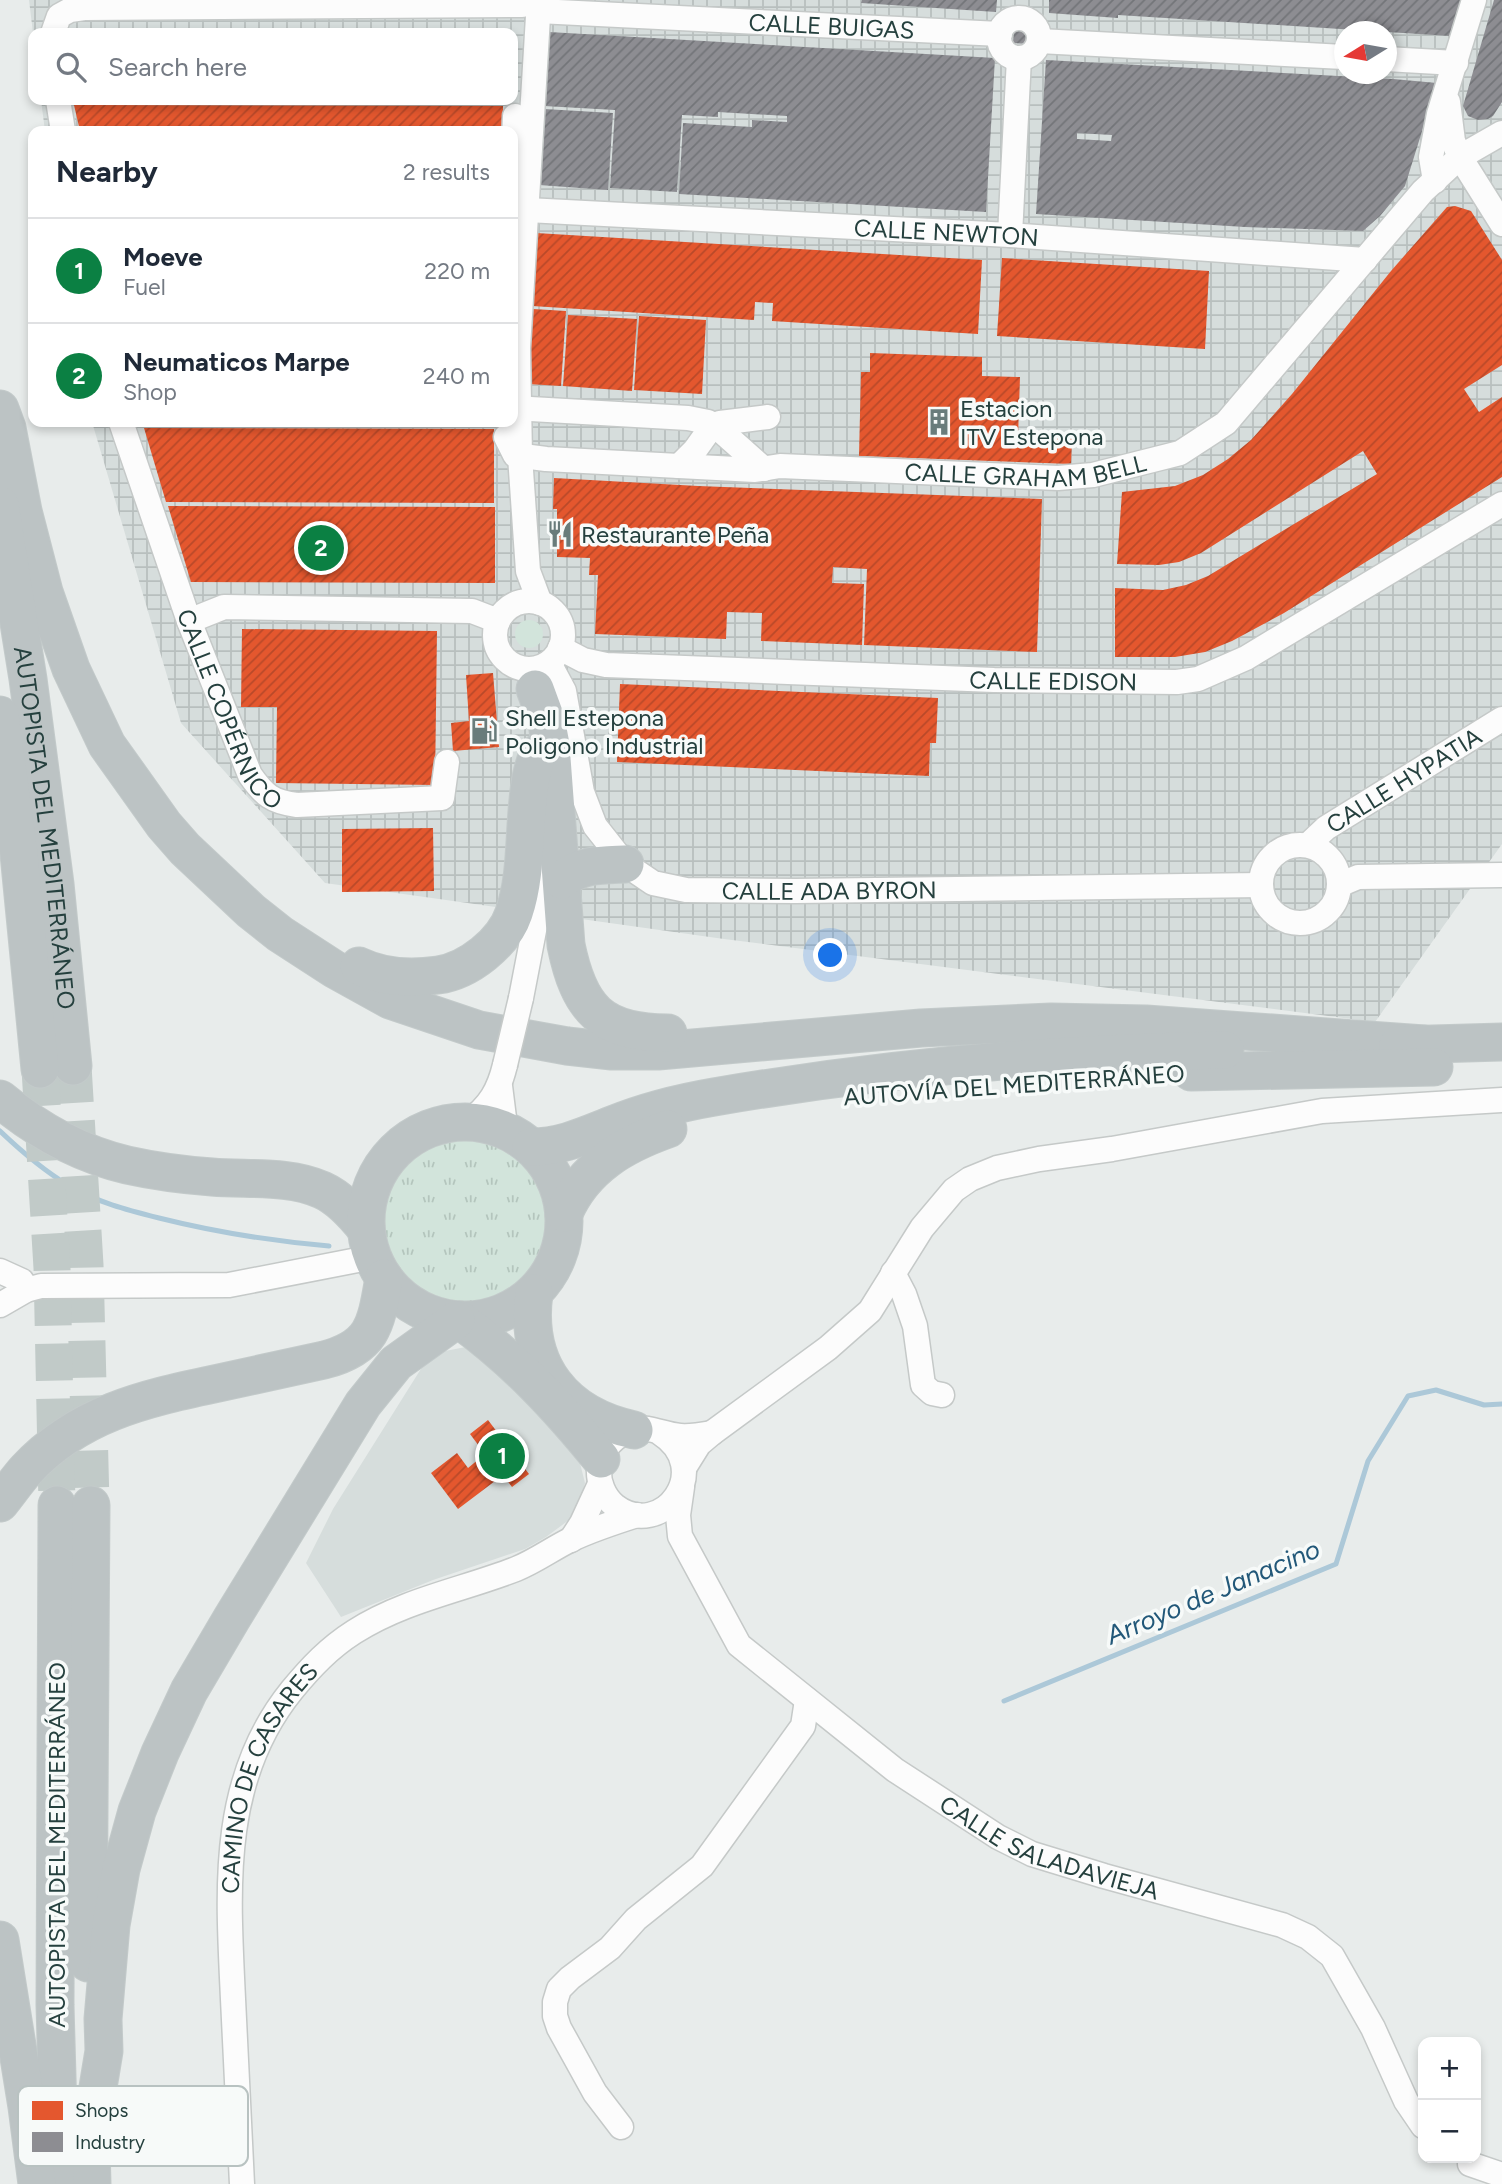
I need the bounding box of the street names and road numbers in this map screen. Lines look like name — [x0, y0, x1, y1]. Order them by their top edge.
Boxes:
street label: CALLE BUIGAS — [748, 7, 915, 44]
street label: CALLE NEWTON — [853, 212, 1040, 251]
street label: CALLE GRAHAM BELL — [904, 448, 1149, 493]
street label: CALLE COPÉRNICO — [171, 605, 287, 815]
street label: AUTOPISTA DEL MEDITERRÁNEO — [8, 644, 82, 1011]
street label: CALLE EDISON — [969, 665, 1137, 696]
street label: CALLE HYPATIA — [1321, 721, 1487, 839]
street label: CALLE ADA BYRON — [722, 875, 937, 906]
street label: AUTOVÍA DEL MEDITERRÁNEO — [843, 1059, 1185, 1111]
street label: CAMINO DE CASARES — [215, 1656, 323, 1894]
street label: AUTOPISTA DEL MEDITERRÁNEO — [42, 1662, 71, 2028]
street label: CALLE SALADAVIEJA — [935, 1789, 1163, 1905]

